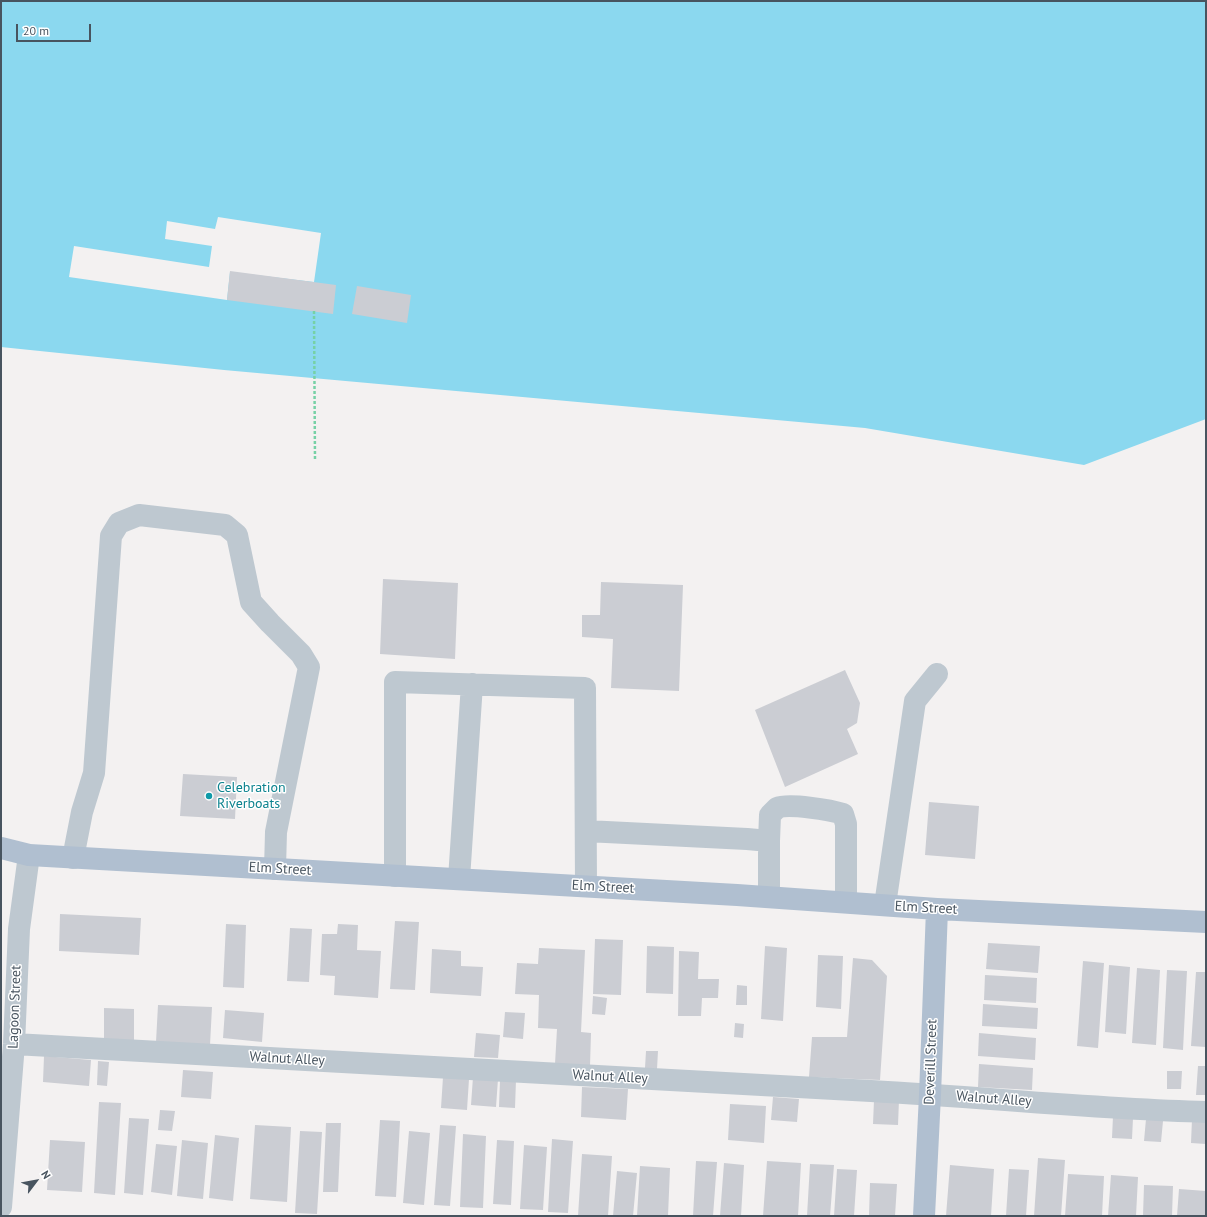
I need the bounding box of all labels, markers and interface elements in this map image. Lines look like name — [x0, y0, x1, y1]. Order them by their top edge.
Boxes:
scale bar — [18, 16, 93, 42]
text: 20 m — [23, 23, 49, 38]
place label: Celebration Riverboats — [217, 780, 286, 812]
marker: Celebration Riverboats — [204, 791, 214, 801]
street label: Elm Street — [248, 859, 312, 879]
street label: Elm Street — [571, 877, 635, 897]
street label: Elm Street — [894, 898, 958, 918]
street label: Lagoon Street — [5, 965, 25, 1049]
street label: Deverill Street — [921, 1019, 941, 1105]
street label: Walnut Alley — [249, 1049, 325, 1069]
street label: Walnut Alley — [572, 1067, 648, 1087]
street label: Walnut Alley — [956, 1088, 1032, 1110]
north arrow — [16, 1161, 56, 1201]
text: N — [38, 1168, 54, 1181]

